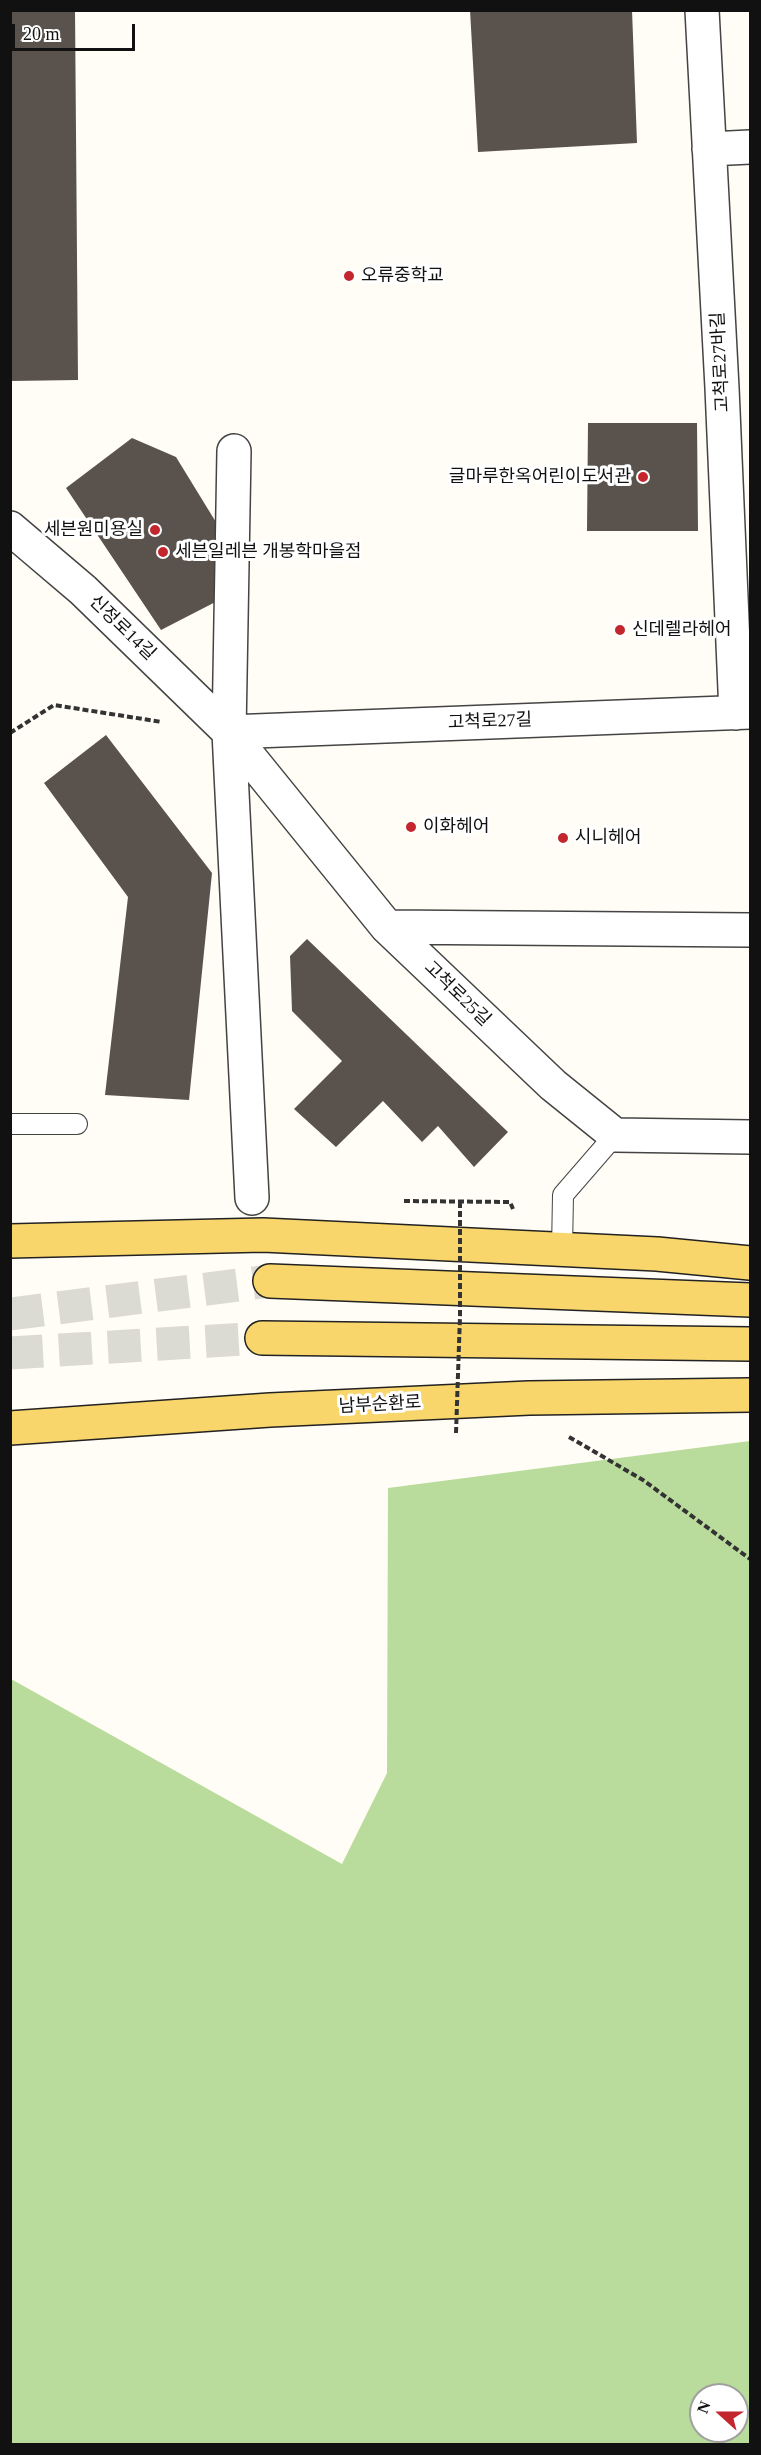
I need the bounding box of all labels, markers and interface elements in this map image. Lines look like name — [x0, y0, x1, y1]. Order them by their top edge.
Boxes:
scale bar — [15, 12, 138, 50]
text: 20 m — [23, 24, 60, 44]
place label: 오류중학교 — [361, 265, 444, 287]
marker: 오류중학교 — [342, 269, 356, 283]
street label: 고척로27바길 — [708, 311, 734, 413]
place label: 글마루한옥어린이도서관 — [449, 466, 631, 488]
marker: 글마루한옥어린이도서관 — [636, 470, 650, 484]
place label: 세븐원미용실 — [44, 519, 143, 541]
marker: 세븐원미용실 — [148, 523, 162, 537]
place label: 세븐일레븐 개봉학마을점 — [175, 541, 362, 563]
marker: 세븐일레븐 개봉학마을점 — [156, 545, 170, 559]
street label: 신정로14길 — [84, 591, 160, 665]
place label: 신데렐라헤어 — [632, 619, 731, 641]
marker: 신데렐라헤어 — [613, 623, 627, 637]
street label: 고척로27길 — [448, 710, 532, 734]
place label: 이화헤어 — [423, 816, 489, 838]
marker: 이화헤어 — [404, 820, 418, 834]
place label: 시니헤어 — [575, 827, 641, 849]
marker: 시니헤어 — [556, 831, 570, 845]
street label: 고척로25길 — [419, 957, 495, 1031]
street label: 남부순환로 — [338, 1392, 422, 1418]
north arrow — [689, 2383, 749, 2443]
text: N — [694, 2399, 714, 2416]

